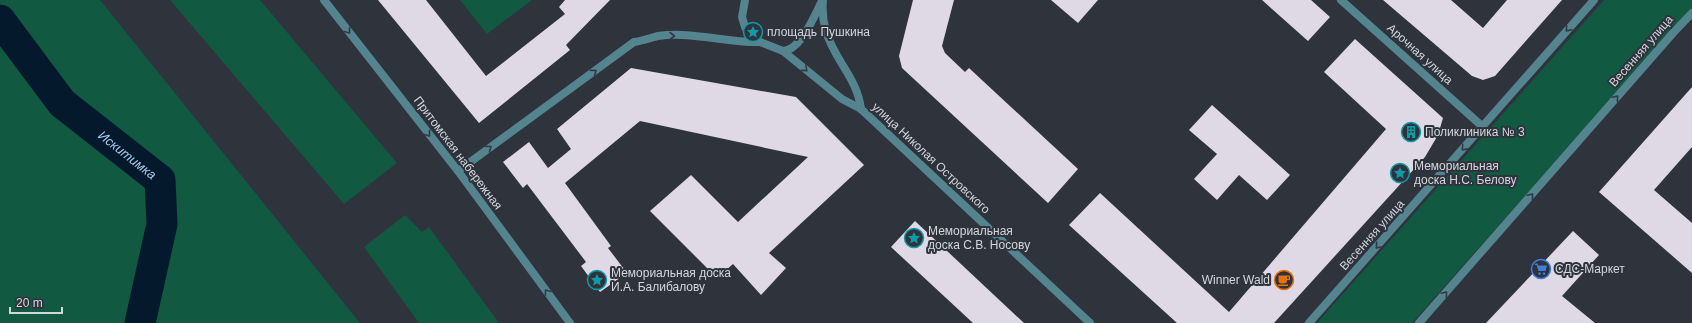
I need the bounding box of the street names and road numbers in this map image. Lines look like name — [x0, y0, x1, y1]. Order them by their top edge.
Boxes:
street label: Весенняя улица — [1606, 12, 1676, 90]
street label: Арочная улица — [1384, 21, 1456, 87]
street label: Притомская набережная — [411, 94, 505, 212]
street label: улица Николая Островского — [869, 100, 993, 217]
street label: Весенняя улица — [1337, 197, 1408, 273]

